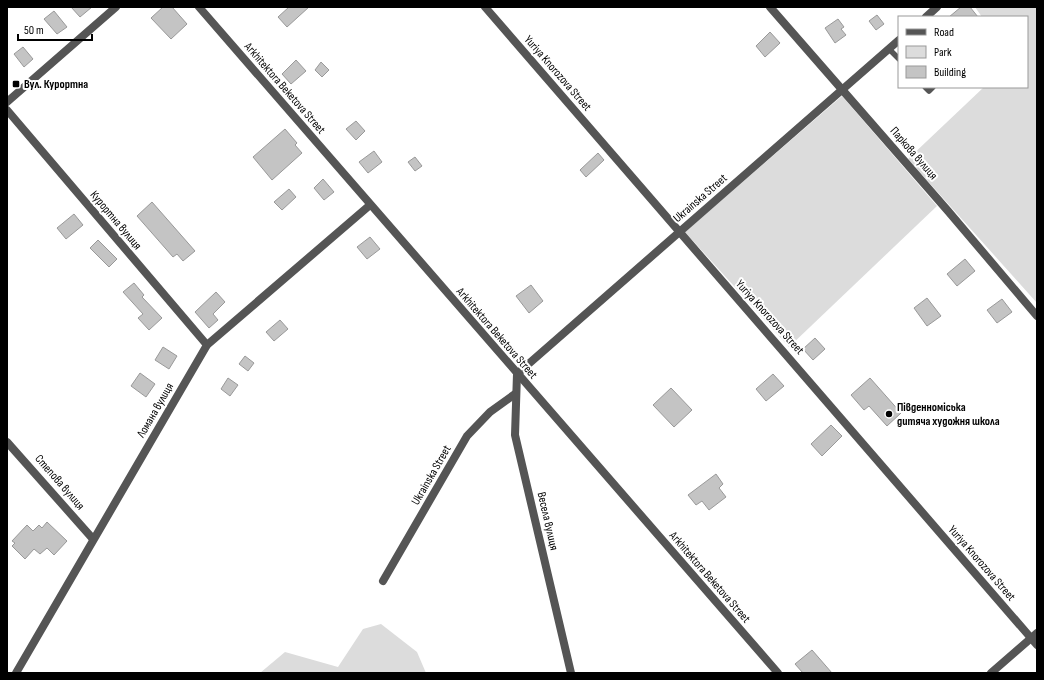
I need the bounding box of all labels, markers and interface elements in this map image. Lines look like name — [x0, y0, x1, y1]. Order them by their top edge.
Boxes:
scale bar — [18, 16, 92, 42]
legend — [898, 16, 1028, 88]
text: 50 m — [24, 23, 44, 38]
text: Road — [934, 25, 954, 40]
street label: Yuriya Knorozova Street — [521, 32, 595, 114]
street label: Arkhitektora Beketova Street — [240, 39, 329, 137]
text: Park — [934, 45, 952, 60]
text: Building — [934, 65, 966, 80]
place label: Вул. Курортна — [24, 77, 88, 92]
marker: Вул. Курортна — [11, 79, 21, 89]
street label: Паркова вулиця — [887, 124, 941, 183]
street label: Ukrainska Street — [670, 171, 731, 226]
street label: Курортна вулиця — [87, 188, 145, 253]
street label: Yuriya Knorozova Street — [732, 277, 807, 358]
street label: Arkhitektora Beketova Street — [452, 284, 541, 382]
street label: Ломана вулиця — [133, 380, 177, 441]
place label: Південноміська дитяча художня школа — [897, 400, 1000, 429]
marker: Південноміська дитяча художня школа — [884, 409, 894, 419]
street label: Ukrainska Street — [408, 442, 455, 508]
street label: Степова вулиця — [32, 452, 88, 513]
street label: Весела вулиця — [534, 491, 562, 552]
street label: Yuriya Knorozova Street — [945, 522, 1019, 604]
street label: Arkhitektora Beketova Street — [665, 528, 754, 626]

